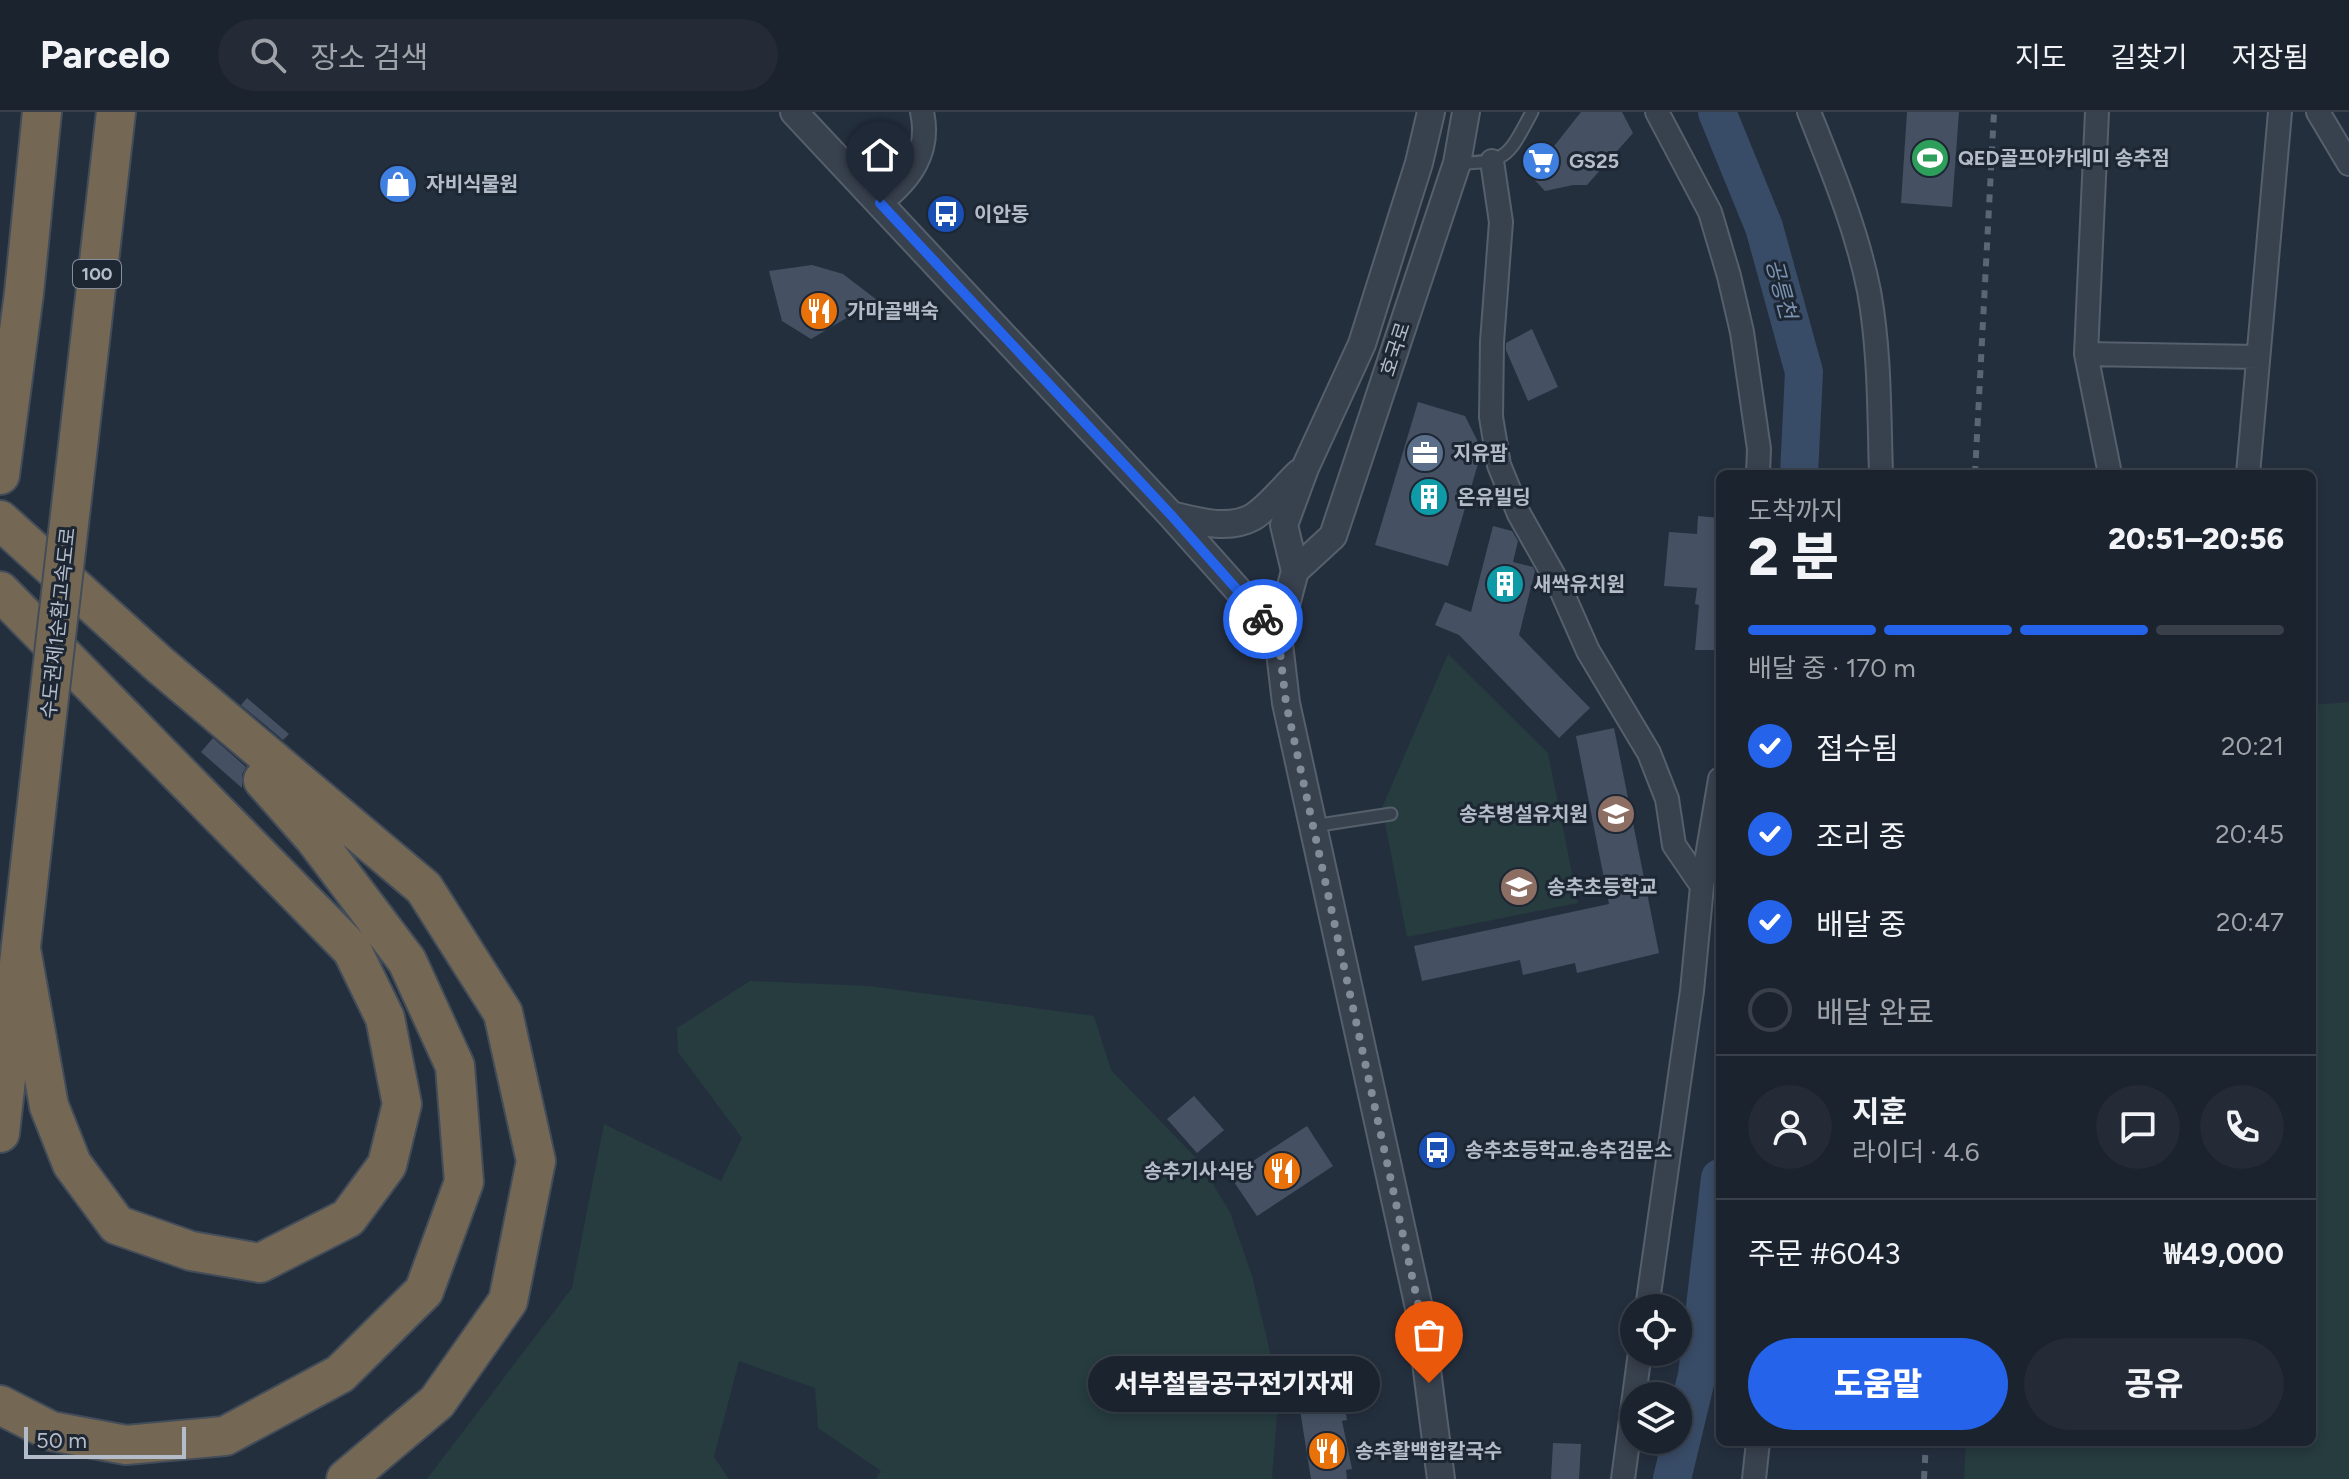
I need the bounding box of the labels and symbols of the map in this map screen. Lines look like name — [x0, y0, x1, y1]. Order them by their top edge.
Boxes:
pin — [846, 121, 914, 203]
sports icon: QED골프아카데미 송추점 — [1909, 137, 1951, 179]
supermarket icon: GS25 — [1520, 140, 1562, 182]
place label: QED골프아카데미 송추점 — [1958, 146, 2170, 170]
place label: GS25 — [1569, 149, 1619, 173]
shop icon: 자비식물원 — [377, 163, 419, 205]
place label: 자비식물원 — [426, 172, 518, 196]
bus stop icon: 이안동 — [925, 193, 967, 235]
place label: 이안동 — [974, 202, 1029, 226]
water label: 공릉천 — [1760, 256, 1803, 324]
road number: 100 — [73, 260, 121, 288]
restaurant icon: 가마골백숙 — [798, 290, 840, 332]
place label: 가마골백숙 — [847, 299, 939, 323]
street label: 호국로 — [1375, 319, 1415, 379]
office icon: 지유팜 — [1404, 432, 1446, 474]
place label: 지유팜 — [1453, 441, 1508, 465]
building icon: 온유빌딩 — [1408, 476, 1450, 518]
place label: 온유빌딩 — [1457, 485, 1531, 509]
street label: 수도권제1순환고속도로 — [36, 526, 80, 720]
building icon: 새싹유치원 — [1484, 563, 1526, 605]
place label: 새싹유치원 — [1533, 572, 1625, 596]
courier — [1223, 579, 1303, 659]
school or university icon: 송추병설유치원 — [1595, 793, 1637, 835]
place label: 송추병설유치원 — [1459, 802, 1588, 826]
school or university icon: 송추초등학교 — [1498, 866, 1540, 908]
place label: 송추초등학교 — [1547, 875, 1657, 899]
bus stop icon: 송추초등학교.송추검문소 — [1416, 1129, 1458, 1171]
place label: 송추초등학교.송추검문소 — [1465, 1138, 1672, 1162]
restaurant icon: 송추기사식당 — [1261, 1150, 1303, 1192]
place label: 송추기사식당 — [1144, 1159, 1254, 1183]
pin — [1395, 1301, 1463, 1383]
callout: 서부철물공구전기자재 — [1089, 1355, 1381, 1411]
scale bar — [24, 1423, 186, 1459]
restaurant icon: 송추활백합칼국수 — [1306, 1430, 1348, 1472]
place label: 송추활백합칼국수 — [1355, 1439, 1502, 1463]

